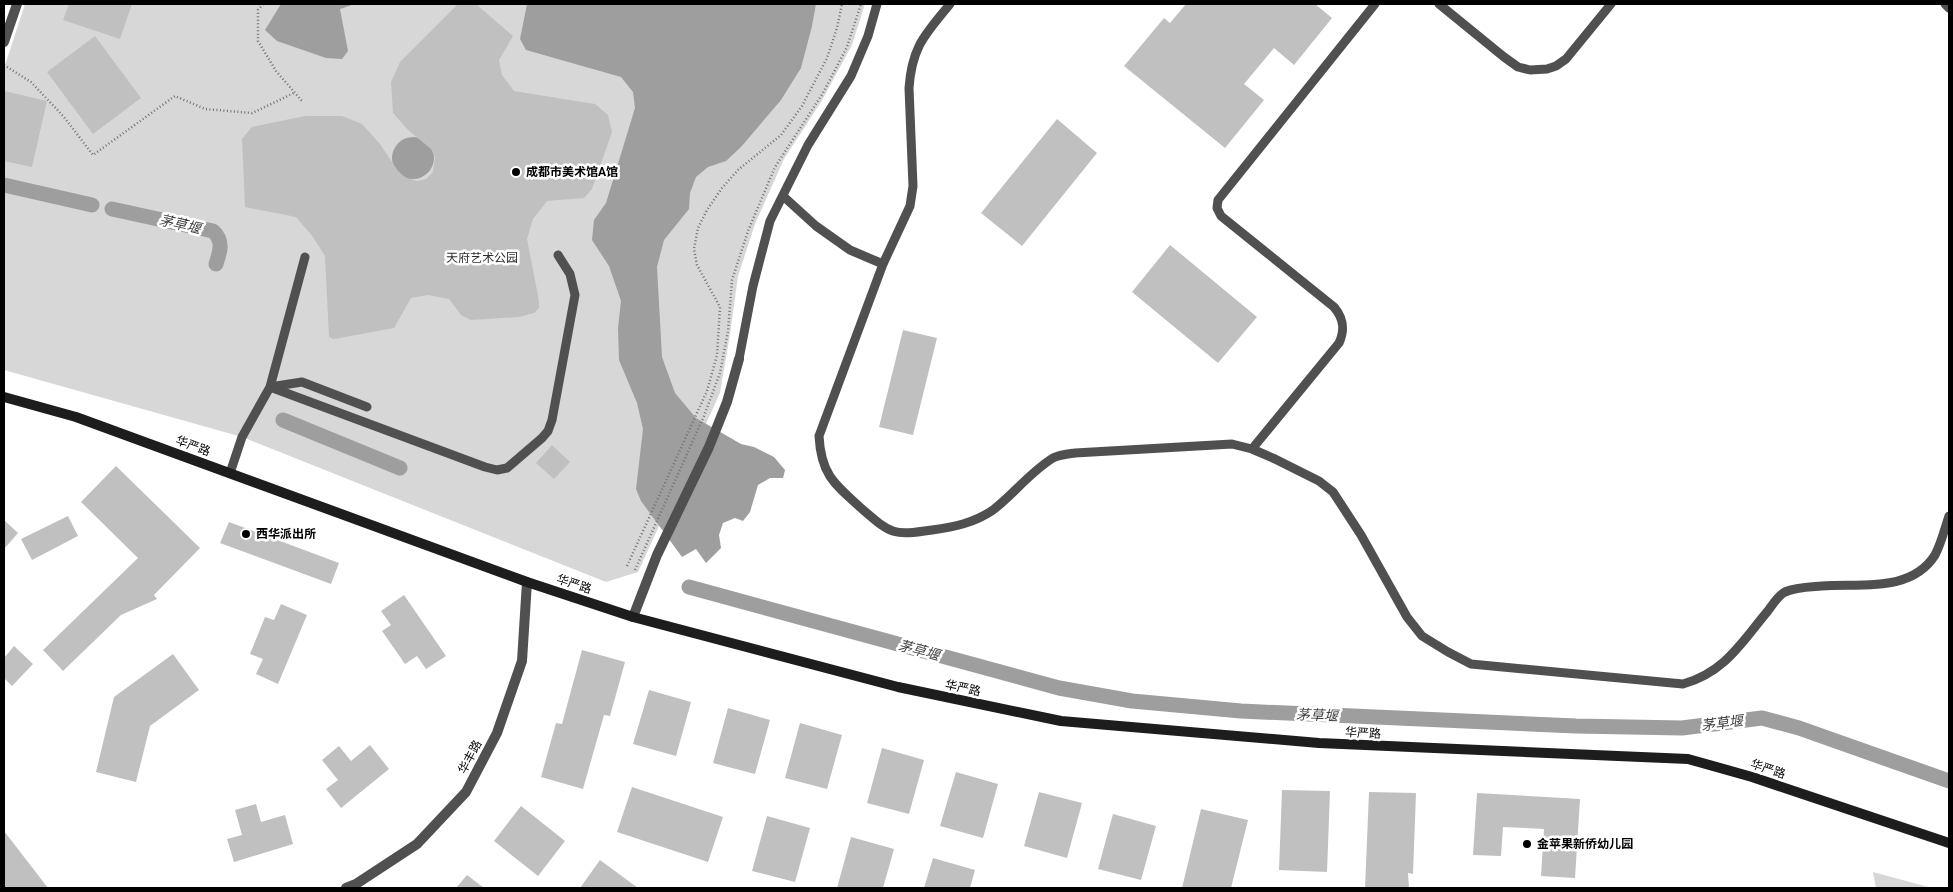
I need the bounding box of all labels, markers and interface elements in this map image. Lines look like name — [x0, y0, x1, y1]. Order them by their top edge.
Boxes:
place label: 成都市美术馆A馆 — [526, 165, 618, 179]
marker: 成都市美术馆A馆 — [510, 166, 522, 178]
water label: 茅草堰 — [158, 211, 204, 237]
park label: 天府艺术公园 — [446, 251, 518, 265]
street label: 华严路 — [174, 433, 212, 459]
place label: 西华派出所 — [256, 527, 316, 541]
marker: 西华派出所 — [240, 528, 252, 540]
street label: 华严路 — [555, 572, 593, 596]
water label: 茅草堰 — [897, 637, 943, 664]
street label: 华严路 — [944, 677, 982, 699]
water label: 茅草堰 — [1296, 706, 1340, 724]
water label: 茅草堰 — [1700, 712, 1746, 733]
street label: 华严路 — [1345, 725, 1381, 741]
street label: 华丰路 — [455, 738, 485, 776]
street label: 华严路 — [1749, 757, 1787, 781]
place label: 金苹果新侨幼儿园 — [1537, 837, 1633, 851]
marker: 金苹果新侨幼儿园 — [1521, 838, 1533, 850]

